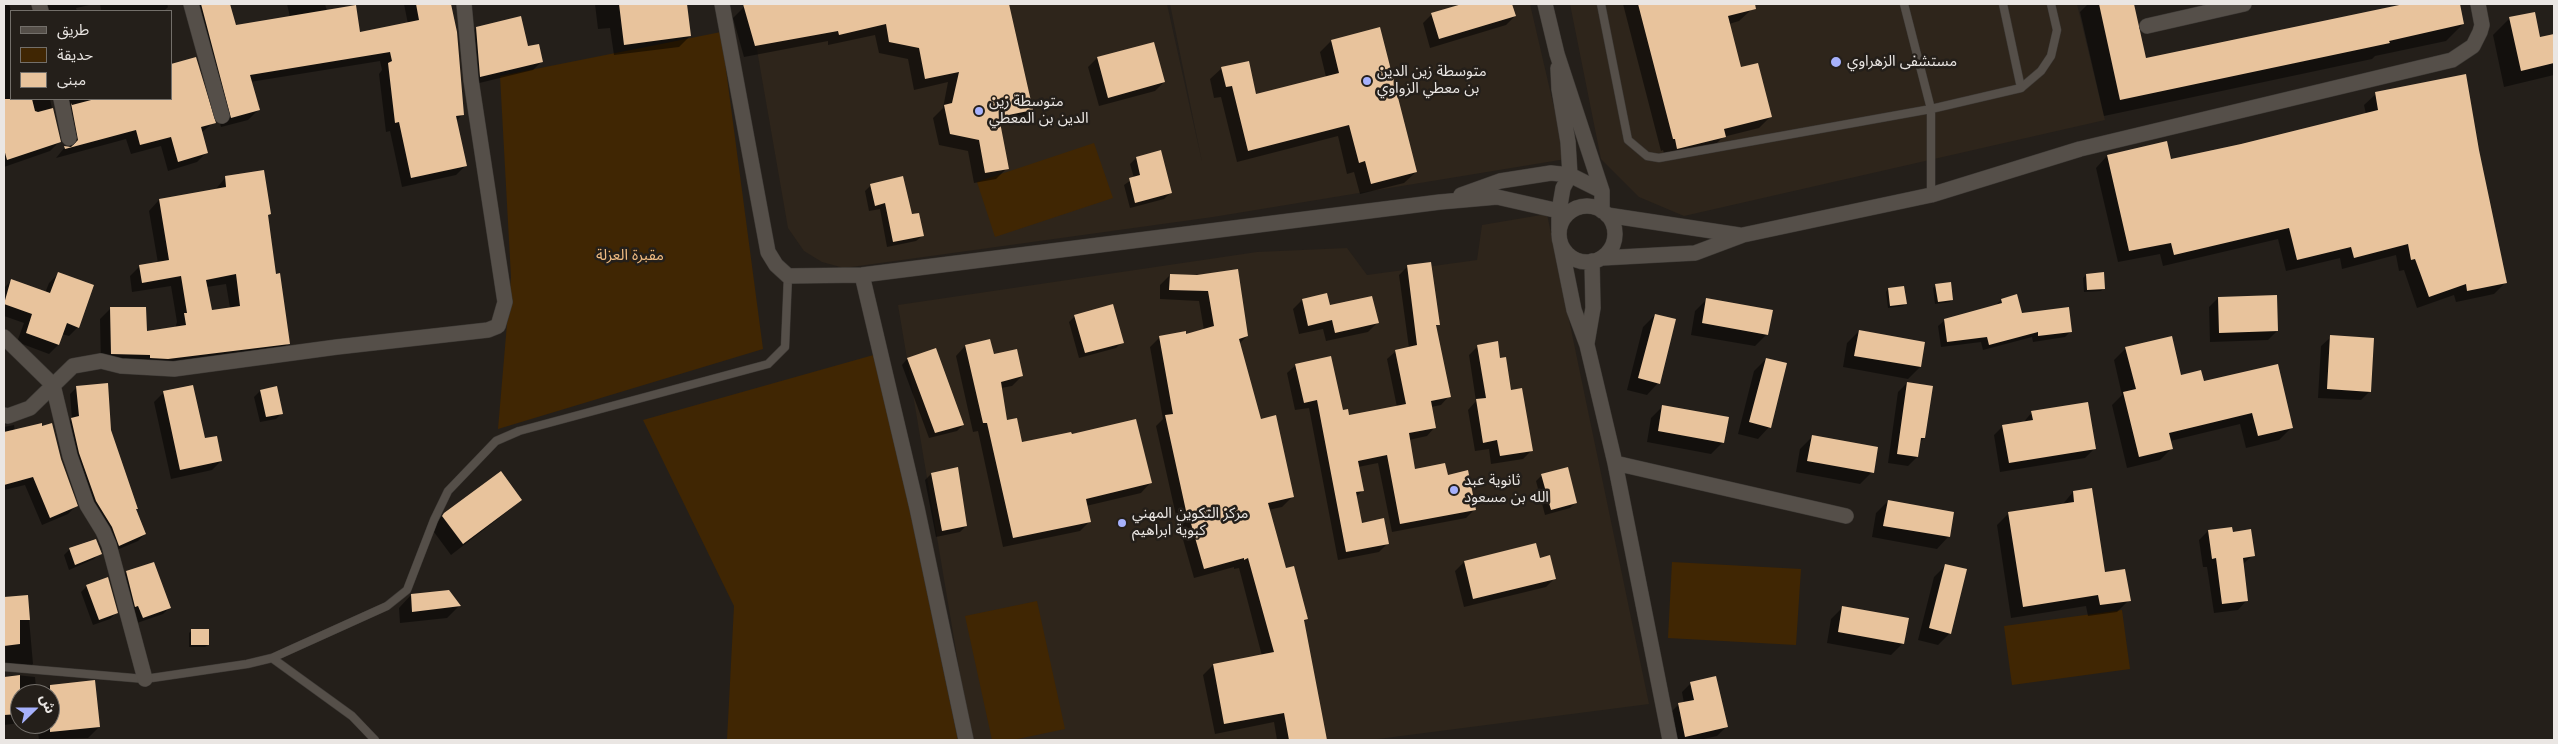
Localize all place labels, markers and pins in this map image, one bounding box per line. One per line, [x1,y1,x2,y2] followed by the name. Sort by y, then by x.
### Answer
[1847,53,1957,71] place label: مستشفى الزهراوي
[1829,55,1843,69] marker: مستشفى الزهراوي
[1377,63,1487,98] place label: متوسطة زين الدين بن معطي الزواوي
[1361,75,1373,87] marker: متوسطة زين الدين بن معطي الزواوي
[989,93,1089,128] place label: متوسطة زين الدين بن المعطي
[973,105,985,117] marker: متوسطة زين الدين بن المعطي
[1464,472,1549,507] place label: ثانوية عبد الله بن مسعود
[1448,484,1460,496] marker: ثانوية عبد الله بن مسعود
[1132,505,1248,540] place label: مركز التكوين المهني كبوية ابراهيم
[1116,517,1128,529] marker: مركز التكوين المهني كبوية ابراهيم

